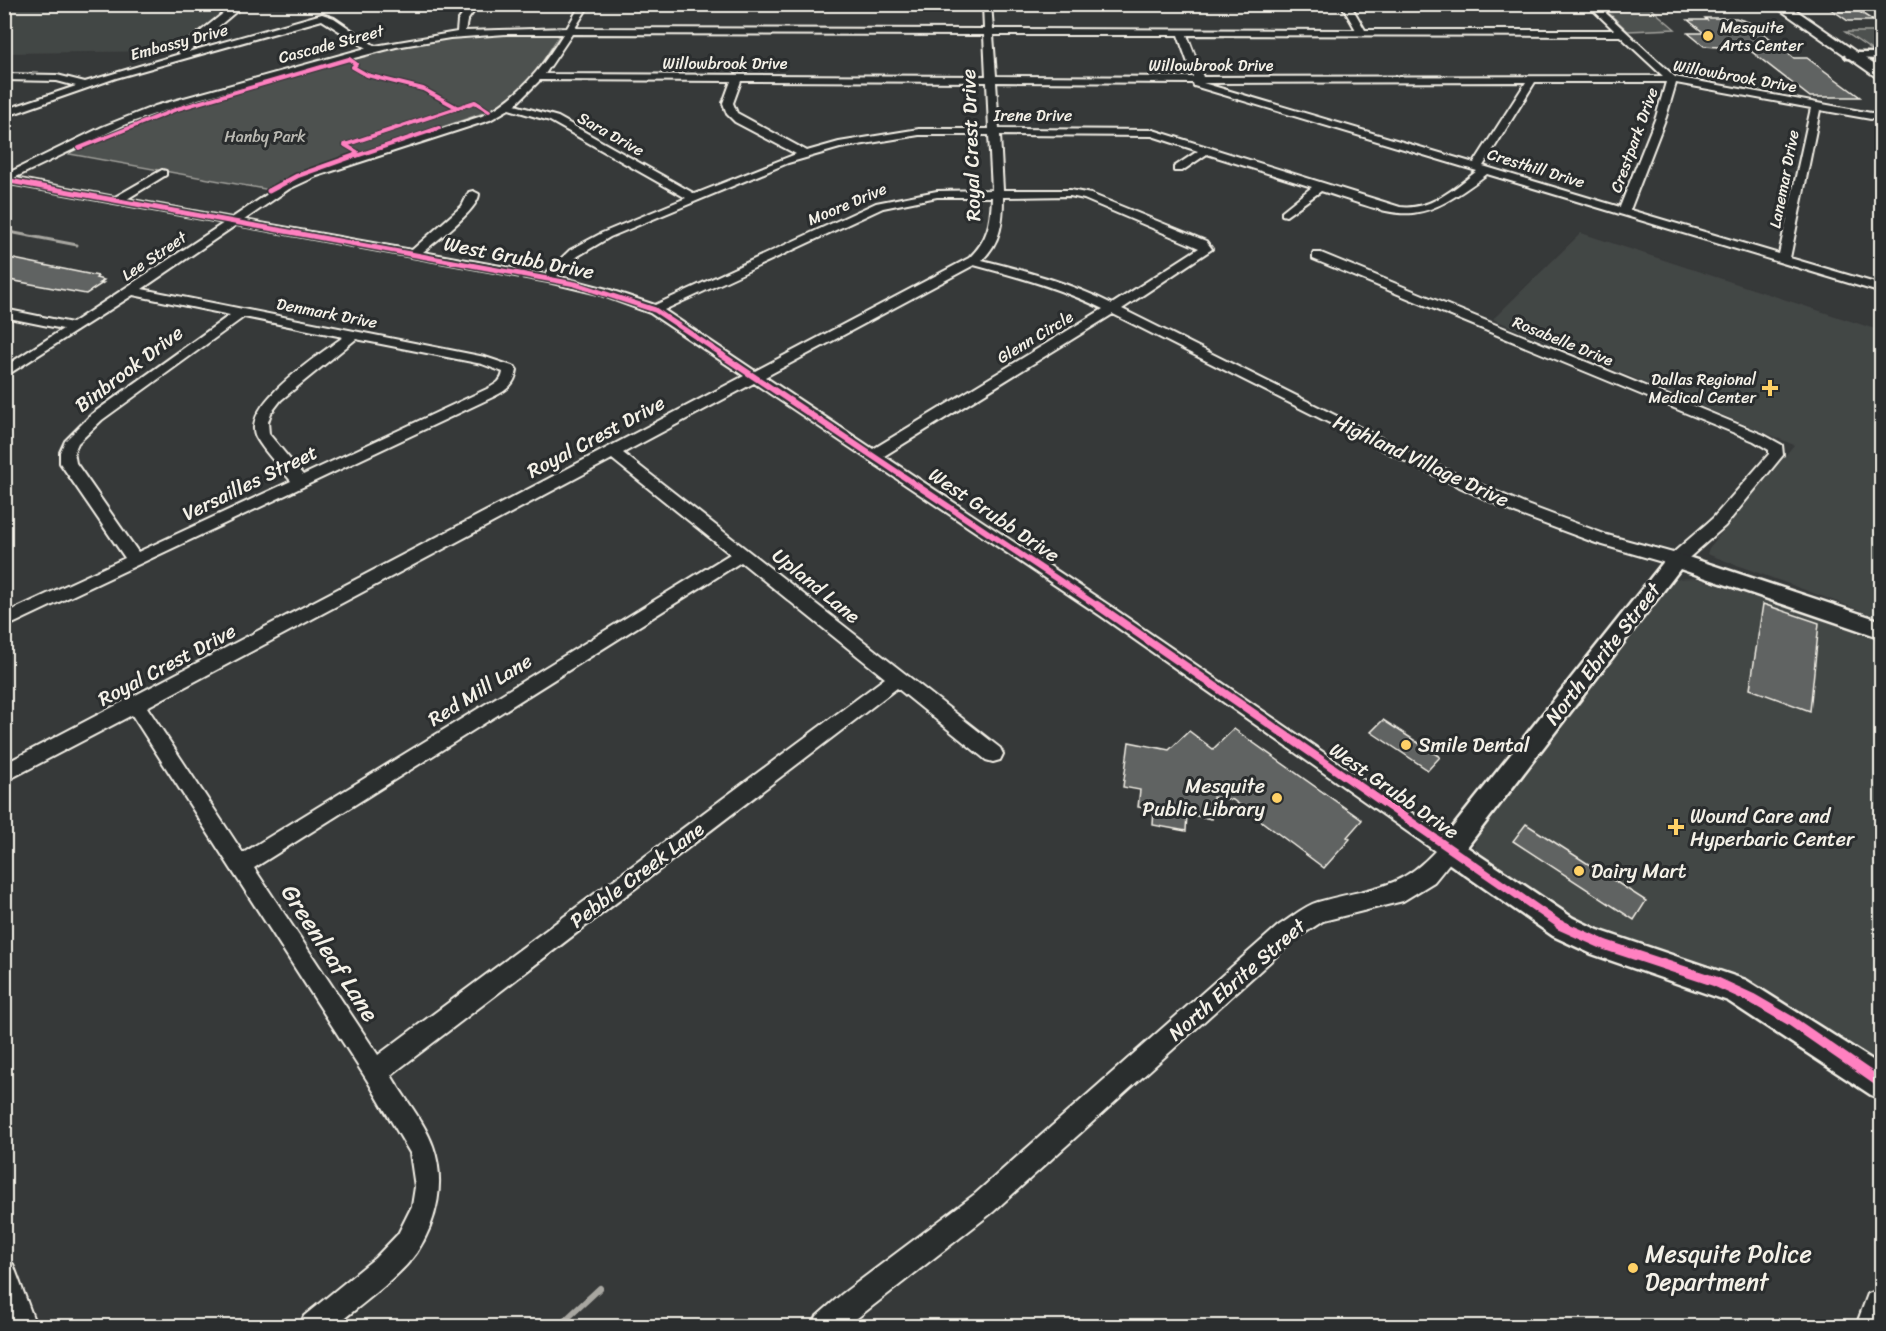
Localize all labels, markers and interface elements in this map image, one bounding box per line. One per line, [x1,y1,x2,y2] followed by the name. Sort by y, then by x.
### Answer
[1719,13,1805,60] place label: Mesquite Arts Center
[127,15,231,69] street label: Embassy Drive
[275,16,388,72] street label: Cascade Street
[1701,29,1715,43] marker: Mesquite Arts Center
[663,49,788,78] street label: Willowbrook Drive
[1149,51,1274,80] street label: Willowbrook Drive
[1671,51,1799,101] street label: Willowbrook Drive
[951,68,991,222] street label: Royal Crest Drive
[1601,83,1667,197] street label: Crestpark Drive
[993,101,1072,130] street label: Irene Drive
[572,104,650,164] street label: Sara Drive
[224,122,306,151] park label: Hanby Park
[1760,127,1808,231] street label: Lanemar Drive
[1484,139,1588,197] street label: Cresthill Drive
[803,174,891,234] street label: Moore Drive
[115,223,193,289] street label: Lee Street
[441,226,597,290] street label: West Grubb Drive
[274,289,380,337] street label: Denmark Drive
[991,302,1079,371] street label: Glenn Circle
[1508,308,1618,375] street label: Rosabelle Drive
[67,316,191,422] street label: Binbrook Drive
[1649,365,1757,412] place label: Dallas Regional Medical Center
[1761,379,1779,397] marker: Dallas Regional Medical Center
[521,386,671,488] street label: Royal Crest Drive
[1327,405,1515,517] street label: Highland Village Drive
[176,435,324,531] street label: Versailles Street
[921,458,1067,572] street label: West Grubb Drive
[764,539,868,633] street label: Upland Lane
[1536,574,1671,733] street label: North Ebrite Street
[92,614,242,716] street label: Royal Crest Drive
[421,644,539,736] street label: Red Mill Lane
[1418,728,1531,763] place label: Smile Dental
[1322,733,1466,849] street label: West Grubb Drive
[1399,738,1413,752] marker: Smile Dental
[1142,769,1266,827] place label: Mesquite Public Library
[1270,791,1284,805] marker: Mesquite Public Library
[1690,799,1855,857] place label: Wound Care and Hyperbaric Center
[562,812,712,938] street label: Pebble Creek Lane
[1667,818,1685,836] marker: Wound Care and Hyperbaric Center
[1591,854,1687,889] place label: Dairy Mart
[1572,864,1586,878] marker: Dairy Mart
[270,876,391,1031] street label: Greenleaf Lane
[1160,909,1315,1050] street label: North Ebrite Street
[1645,1233,1812,1303] place label: Mesquite Police Department
[1626,1261,1640,1275] marker: Mesquite Police Department

